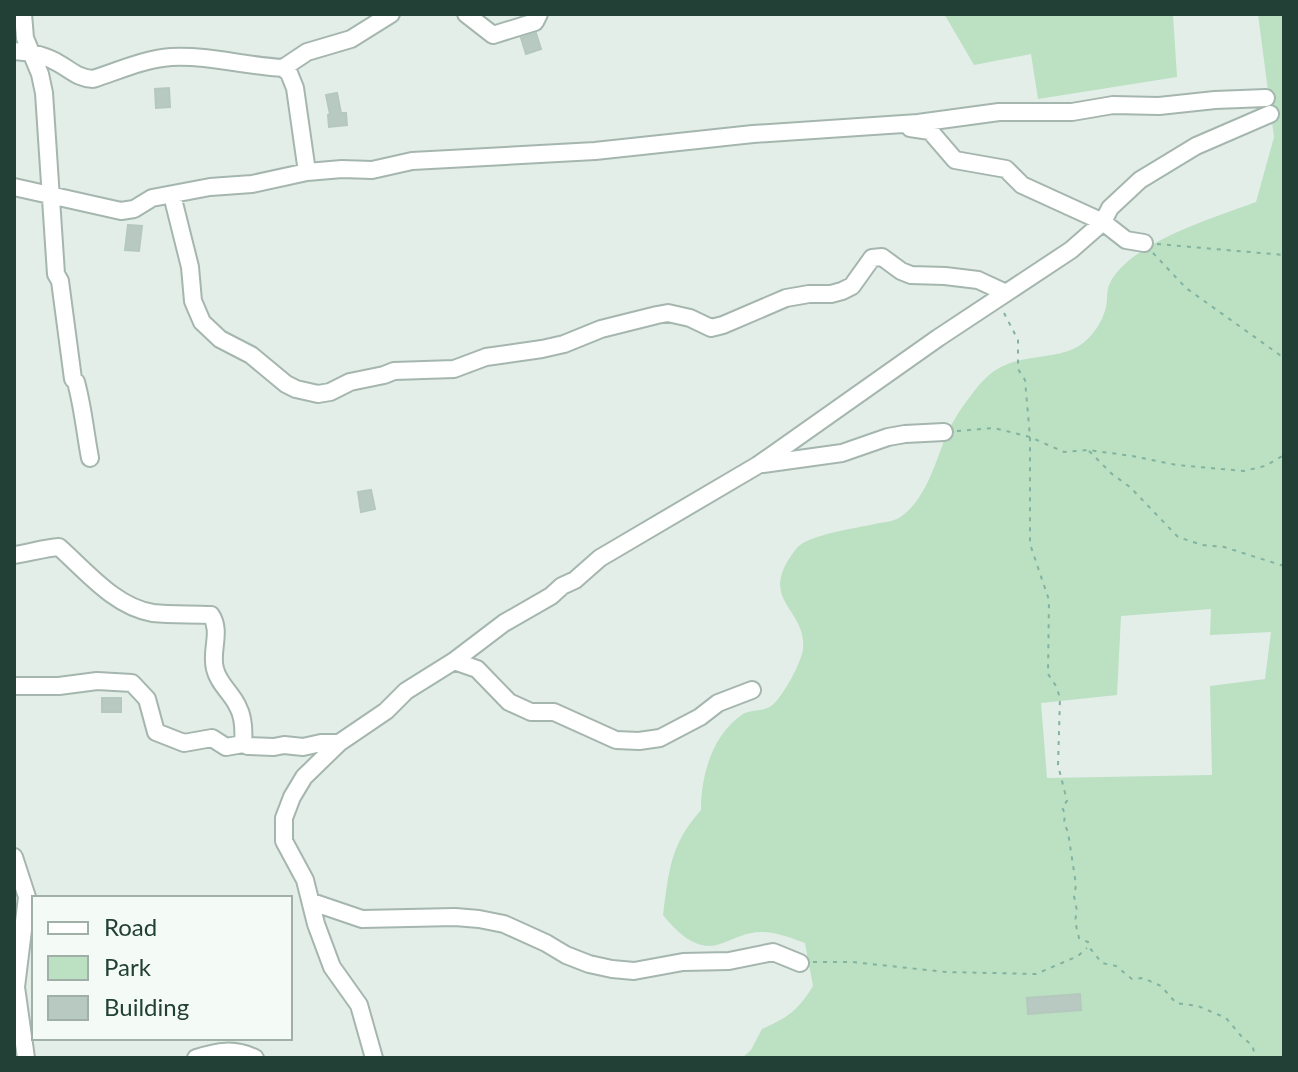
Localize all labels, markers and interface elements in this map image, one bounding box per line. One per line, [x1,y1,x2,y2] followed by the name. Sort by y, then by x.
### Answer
[32,896,292,1040] legend
[104,912,157,941] text: Road
[104,952,152,981] text: Park
[104,992,189,1021] text: Building

